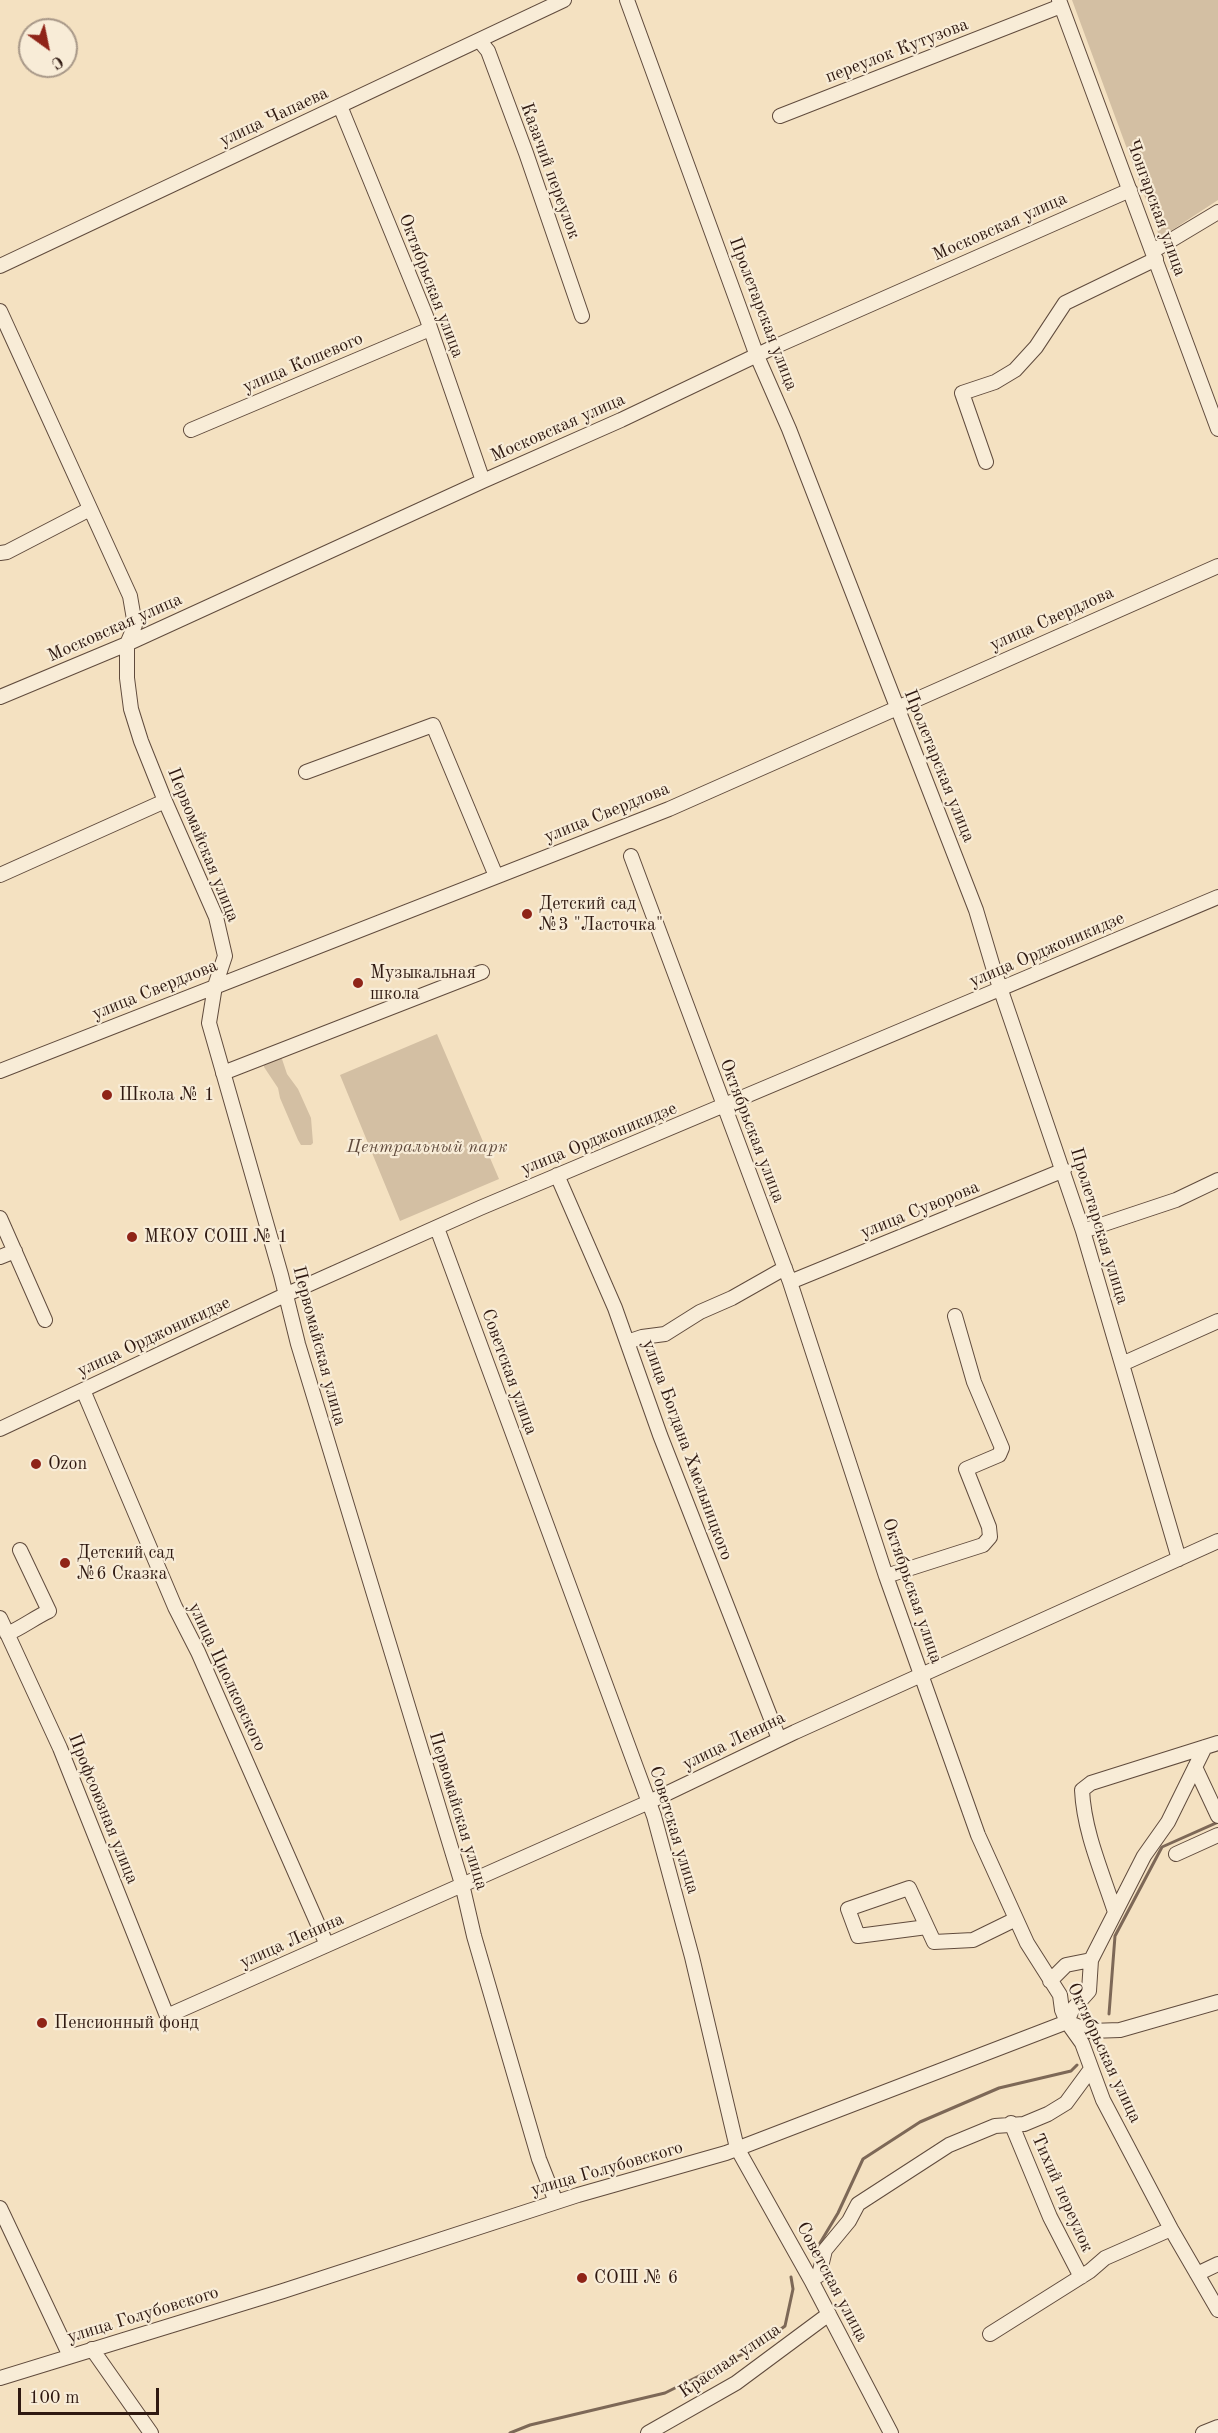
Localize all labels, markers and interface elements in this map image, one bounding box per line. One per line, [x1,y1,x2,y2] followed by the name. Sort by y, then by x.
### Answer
[823,14,971,88] street label: переулок Кутузова
[18,18,78,78] north arrow
[48,52,66,71] text: С
[216,82,332,152] street label: улица Чапаева
[515,100,585,242] street label: Казачий переулок
[1121,137,1191,279] street label: Чонгарская улица
[930,188,1070,266] street label: Московская улица
[394,211,468,361] street label: Октябрьская улица
[724,234,802,394] street label: Пролетарская улица
[240,328,366,398] street label: улица Кошевого
[488,389,628,467] street label: Московская улица
[987,582,1117,656] street label: улица Свердлова
[45,589,185,667] street label: Московская улица
[899,687,979,845] street label: Пролетарская улица
[162,765,244,925] street label: Первомайская улица
[541,778,673,848] street label: улица Свердлова
[539,893,663,936] place label: Детский сад №3 "Ласточка"
[520,907,534,921] marker: Детский сад №3 "Ласточка"
[966,908,1128,992] street label: улица Орджоникидзе
[89,955,221,1025] street label: улица Свердлова
[370,962,476,1004] place label: Музыкальная школа
[351,976,365,990] marker: Музыкальная школа
[715,1056,789,1206] street label: Октябрьская улица
[119,1084,215,1106] place label: Школа № 1
[100,1088,114,1102] marker: Школа № 1
[518,1098,680,1180] street label: улица Орджоникидзе
[347,1136,507,1158] park label: Центральный парк
[1065,1145,1133,1307] street label: Пролетарская улица
[858,1176,982,1244] street label: улица Суворова
[144,1226,288,1248] place label: МКОУ СОШ № 1
[125,1230,139,1244] marker: МКОУ СОШ № 1
[287,1264,351,1428] street label: Первомайская улица
[74,1292,234,1382] street label: улица Орджоникидзе
[476,1306,542,1438] street label: Советская улица
[637,1337,737,1563] street label: улица Богдана Хмельницкого
[48,1453,87,1475] place label: Ozon
[29,1457,43,1471] marker: Ozon
[877,1515,947,1667] street label: Октябрьская улица
[77,1542,174,1584] place label: Детский сад №6 Сказка
[58,1556,72,1570] marker: Детский сад №6 Сказка
[183,1599,271,1755] street label: улица Циолковского
[679,1707,789,1775] street label: улица Ленина
[424,1729,492,1893] street label: Первомайская улица
[63,1731,143,1887] street label: Профсоюзная улица
[644,1763,704,1897] street label: Советская улица
[237,1908,347,1974] street label: улица Ленина
[1062,1979,1146,2127] street label: Октябрьская улица
[54,2012,199,2034] place label: Пенсионный фонд
[35,2016,49,2030] marker: Пенсионный фонд
[1026,2130,1098,2256] street label: Тихий переулок
[528,2137,686,2201] street label: улица Голубовского
[791,2218,873,2346] street label: Советская улица
[594,2267,678,2289] place label: СОШ № 6
[575,2271,589,2285] marker: СОШ № 6
[65,2282,221,2348] street label: улица Голубовского
[675,2319,785,2403] street label: Красная улица
[21,2376,162,2414] scale bar
[29,2389,80,2407] text: 100 m

